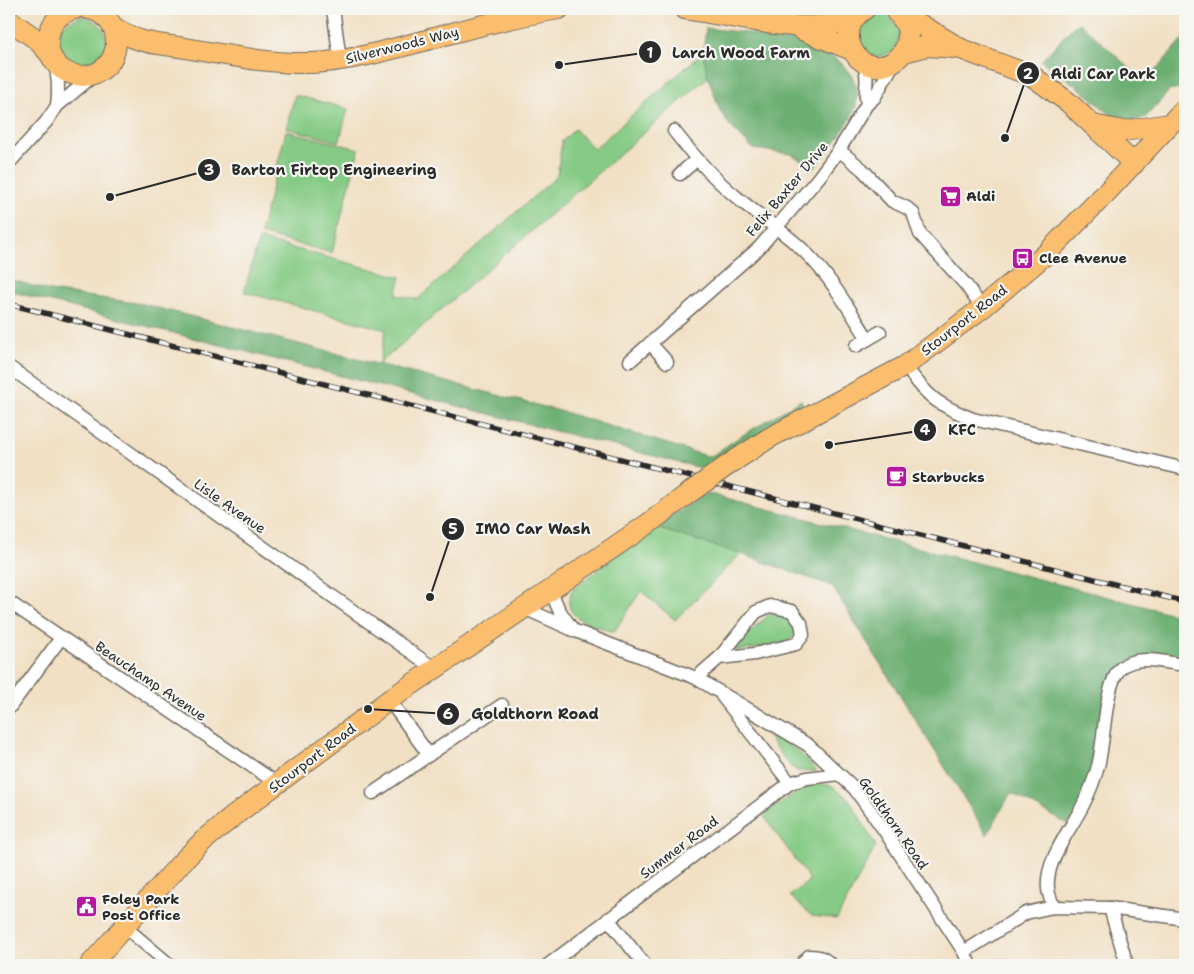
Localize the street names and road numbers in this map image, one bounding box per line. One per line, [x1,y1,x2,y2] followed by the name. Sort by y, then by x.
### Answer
[344,22,460,68] street label: Silverwoods Way
[742,138,832,240] street label: Felix Baxter Drive
[917,281,1011,359] street label: Stourport Road
[190,475,270,537] street label: Lisle Avenue
[92,637,210,725] street label: Beauchamp Avenue
[265,719,359,797] street label: Stourport Road
[855,773,933,873] street label: Goldthorn Road
[636,812,722,882] street label: Summer Road

